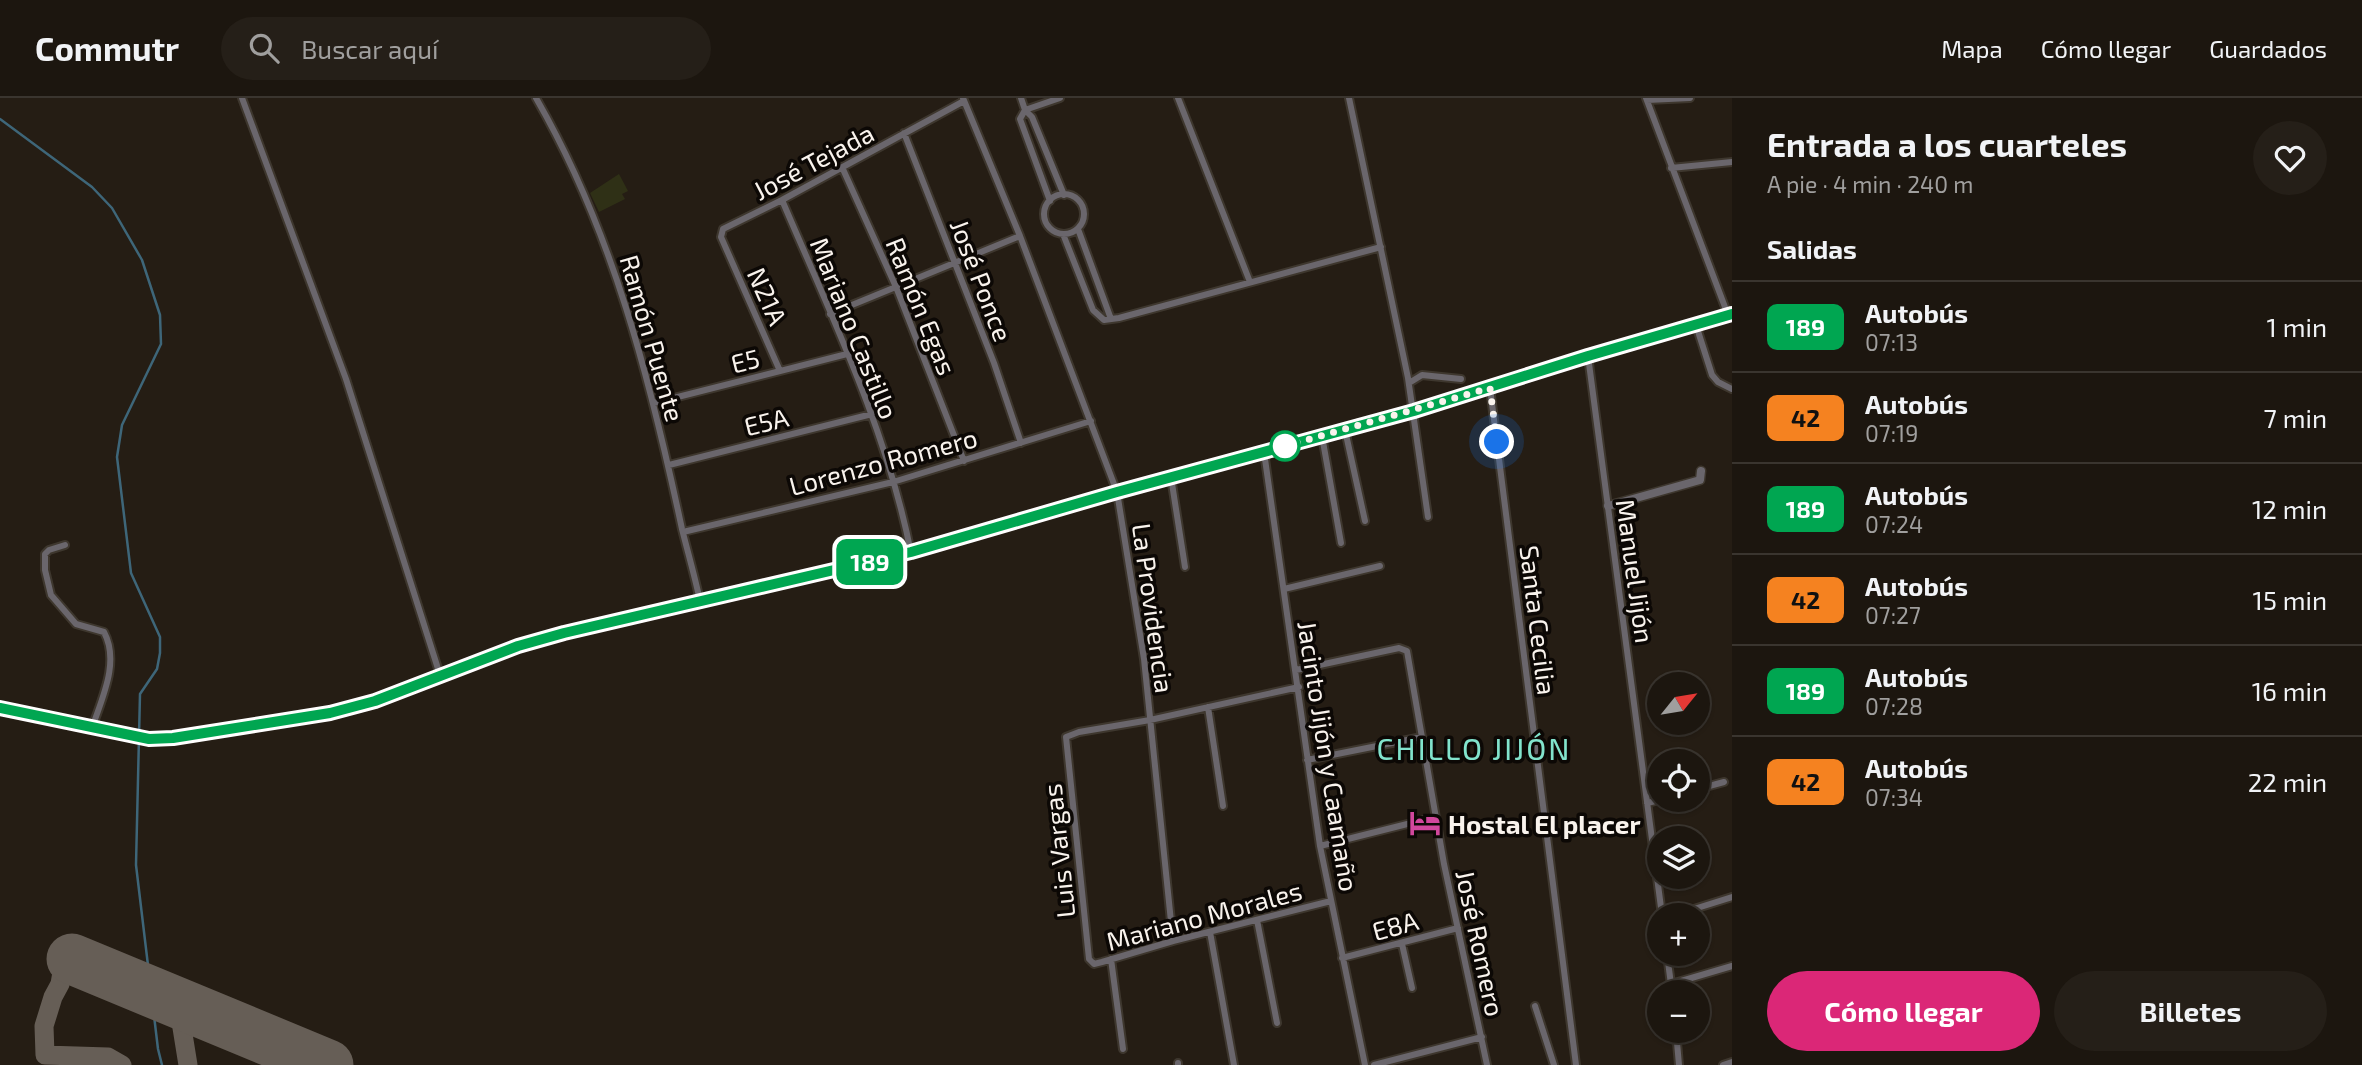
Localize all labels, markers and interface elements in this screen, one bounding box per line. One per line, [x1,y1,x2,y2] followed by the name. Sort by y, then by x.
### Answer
[221,17,711,80] search box
[35,28,179,68] text: Commutr
[245,29,283,67] icon: search
[301,33,438,64] text: Buscar aquí
[1941,34,2003,63] text: Mapa
[2041,34,2171,63] text: Cómo llegar
[2209,34,2327,63] text: Guardados
[747,116,879,206] street label: José Tejada
[2253,121,2327,195] button: heart
[1767,124,2127,164] text: Entrada a los cuarteles
[1767,170,1973,198] text: A pie · 4 min · 240 m
[945,215,1019,345] street label: José Ponce
[805,233,905,423] street label: Mariano Castillo
[880,233,964,379] street label: Ramón Egas
[1767,233,1857,264] text: Salidas
[614,251,692,425] street label: Ramón Puente
[742,263,794,329] street label: N21A
[1865,297,1968,328] text: Autobús
[2267,311,2327,342] text: 1 min
[1786,312,1825,341] text: 189
[1865,328,1918,356] text: 07:13
[727,342,763,378] street label: E5
[1865,388,1968,419] text: Autobús
[741,401,791,441] street label: E5A
[2264,402,2327,433] text: 7 min
[1791,403,1820,432] text: 42
[1865,419,1918,447] text: 07:19
[786,421,980,501] street label: Lorenzo Romero
[1479,424,1514,459] your location
[1270,431,1300,461] unlabelled marker
[1865,479,1968,510] text: Autobús
[2252,493,2327,524] text: 12 min
[1786,494,1825,523] text: 189
[1611,497,1661,645] street label: Manuel Jijón
[1865,510,1923,538] text: 07:24
[1127,521,1181,695] street label: La Providencia
[830,539,910,585] line badge: 189
[1514,543,1564,697] street label: Santa Cecilia
[850,547,890,576] text: 189
[1865,570,1968,601] text: Autobús
[2253,584,2327,615] text: 15 min
[1791,585,1820,614] text: 42
[1865,601,1921,629] text: 07:27
[1292,619,1366,893] street label: Jacinto Jijón y Caamaño
[1865,661,1968,692] text: Autobús
[1647,672,1710,735] north arrow
[1647,672,1710,1043] map controls
[2252,675,2327,706] text: 16 min
[1786,676,1825,705] text: 189
[1865,692,1923,720] text: 07:28
[1377,730,1571,766] district label: CHILLO JIJÓN
[1647,749,1710,812] button: locate
[1865,752,1968,783] text: Autobús
[2248,766,2327,797] text: 22 min
[1791,767,1820,796] text: 42
[1036,782,1080,920] street label: Luis Vargas
[1865,783,1923,811] text: 07:34
[1408,806,1442,840] hotel icon: Hostal El placer
[1448,808,1641,839] place label: Hostal El placer
[1647,826,1710,889] button: layers
[1450,867,1512,1019] street label: José Romero
[1103,874,1305,956] street label: Mariano Morales
[1647,903,1710,966] button: +
[1369,904,1421,946] street label: E8A
[1767,971,2040,1051] button: Cómo llegar
[2054,971,2327,1051] button: Billetes
[1647,980,1710,1043] button: −

